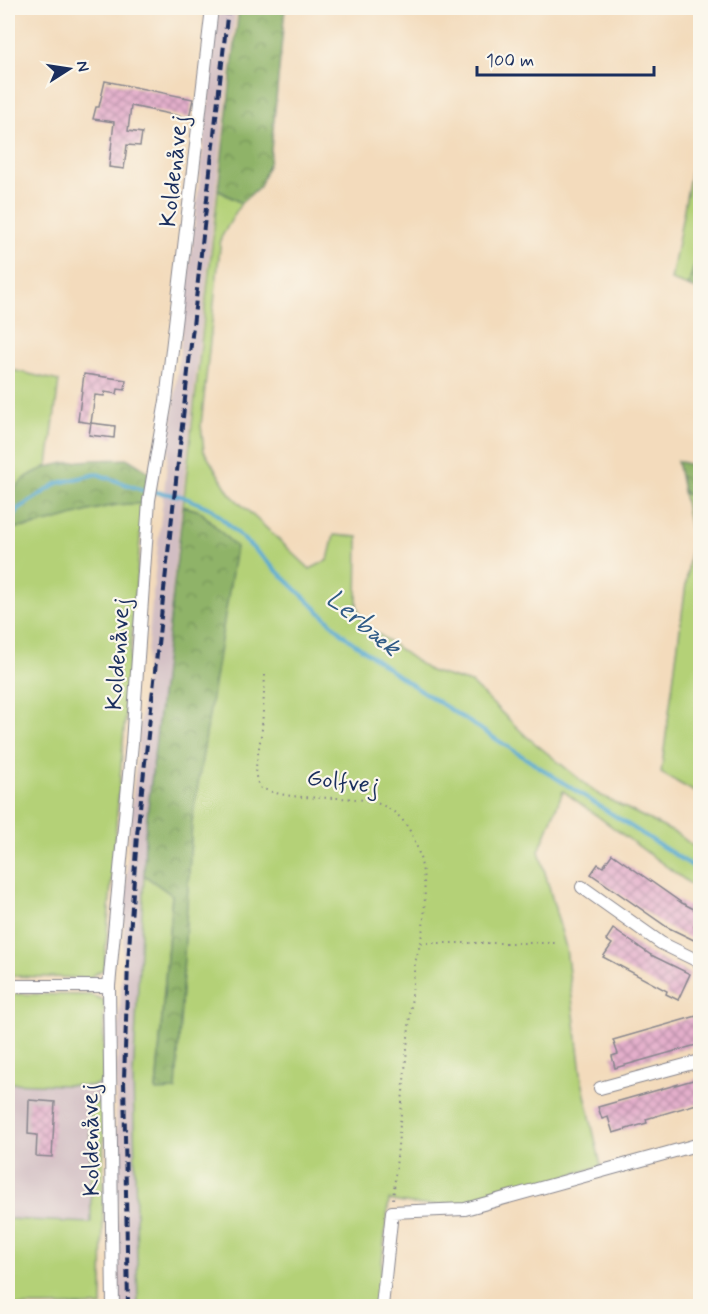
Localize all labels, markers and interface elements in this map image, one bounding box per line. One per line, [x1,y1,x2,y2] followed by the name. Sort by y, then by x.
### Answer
[39,39,99,99] north arrow
[477,39,654,77] scale bar
[486,49,534,73] text: 100 m
[71,59,94,74] text: N
[153,114,196,229] street label: Koldenåvej
[318,582,409,666] water label: Lerbæk
[99,597,138,711] street label: Koldenåvej
[305,763,381,802] street label: Golfvej
[75,1083,108,1197] street label: Koldenåvej

